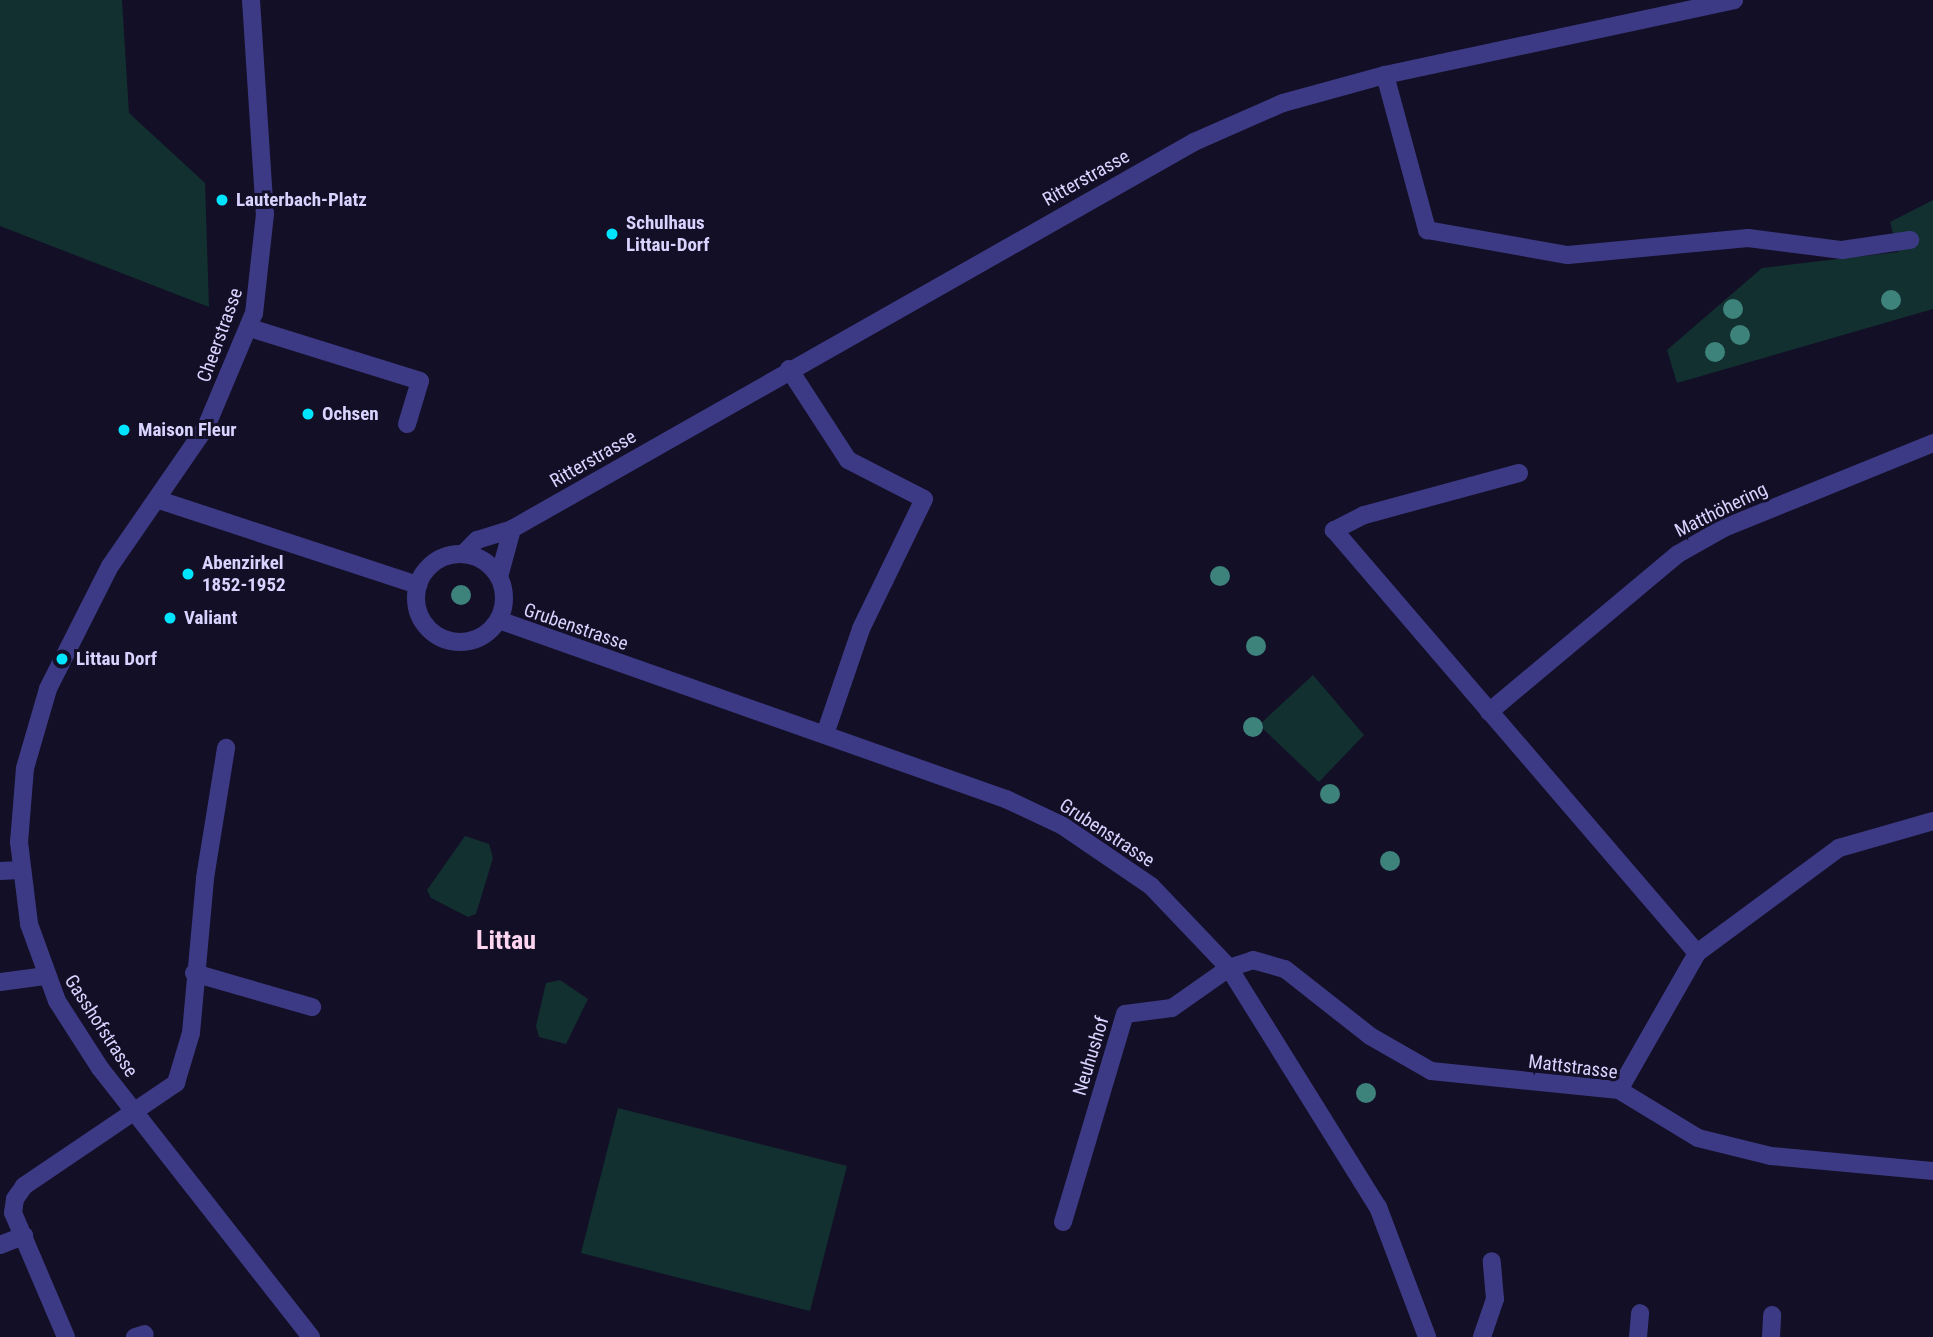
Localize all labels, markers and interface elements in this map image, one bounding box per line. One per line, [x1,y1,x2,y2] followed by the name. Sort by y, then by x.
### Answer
[1039,145,1133,211] street label: Ritterstrasse
[236,189,367,211] place label: Lauterbach-Platz
[214,192,230,208] marker: Lauterbach-Platz
[626,212,710,256] place label: Schulhaus Littau-Dorf
[604,226,620,242] marker: Schulhaus Littau-Dorf
[192,285,248,385] street label: Cheerstrasse
[322,403,379,425] place label: Ochsen
[300,406,316,422] marker: Ochsen
[138,419,237,441] place label: Maison Fleur
[116,422,132,438] marker: Maison Fleur
[546,425,640,493] street label: Ritterstrasse
[1671,478,1771,542] street label: Matthöhering
[202,552,286,596] place label: Abenzirkel 1852-1952
[180,566,196,582] marker: Abenzirkel 1852-1952
[521,599,631,655] street label: Grubenstrasse
[184,607,237,629] place label: Valiant
[162,610,178,626] marker: Valiant
[76,648,157,670] place label: Littau Dorf
[54,651,70,667] marker: Littau Dorf
[1055,794,1159,872] street label: Grubenstrasse
[476,925,536,957] district label: Littau
[59,971,143,1081] street label: Gasshofstrasse
[1068,1014,1114,1098] street label: Neuhushof
[1527,1050,1619,1084] street label: Mattstrasse

